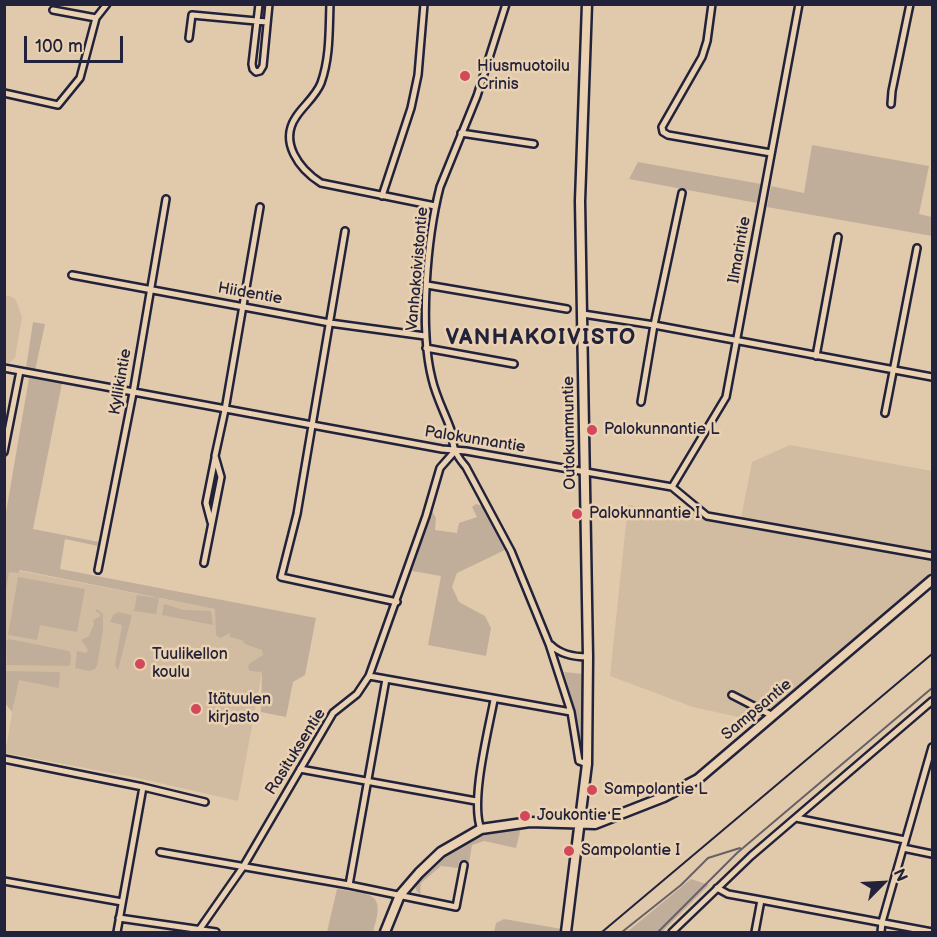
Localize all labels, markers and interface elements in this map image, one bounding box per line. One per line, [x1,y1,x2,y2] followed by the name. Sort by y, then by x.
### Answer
[27,24,126,62] scale bar
[35,36,83,57] text: 100 m
[477,57,570,95] place label: Hiusmuotoilu Crinis
[458,69,472,83] marker: Hiusmuotoilu Crinis
[403,206,433,332] street label: Vanhakoivistontie
[725,215,755,285] street label: Ilmarintie
[216,279,284,309] street label: Hiidentie
[445,325,637,351] district label: VANHAKOIVISTO
[106,347,136,417] street label: Kyllikintie
[559,376,581,490] street label: Outokummuntie
[604,420,719,440] place label: Palokunnantie L
[423,423,527,457] street label: Palokunnantie
[585,423,599,437] marker: Palokunnantie L
[589,504,700,524] place label: Palokunnantie I
[570,507,584,521] marker: Palokunnantie I
[152,645,228,683] place label: Tuulikellon koulu
[133,657,147,671] marker: Tuulikellon koulu
[718,675,796,745] street label: Sampsantie
[208,690,271,728] place label: Itätuulen kirjasto
[189,702,203,716] marker: Itätuulen kirjasto
[262,705,330,799] street label: Rasituksentie
[604,780,708,800] place label: Sampolantie L
[585,783,599,797] marker: Sampolantie L
[537,806,622,826] place label: Joukontie E
[518,809,532,823] marker: Joukontie E
[581,841,680,861] place label: Sampolantie I
[562,844,576,858] marker: Sampolantie I
[853,853,913,913] north arrow
[889,866,911,885] text: N

